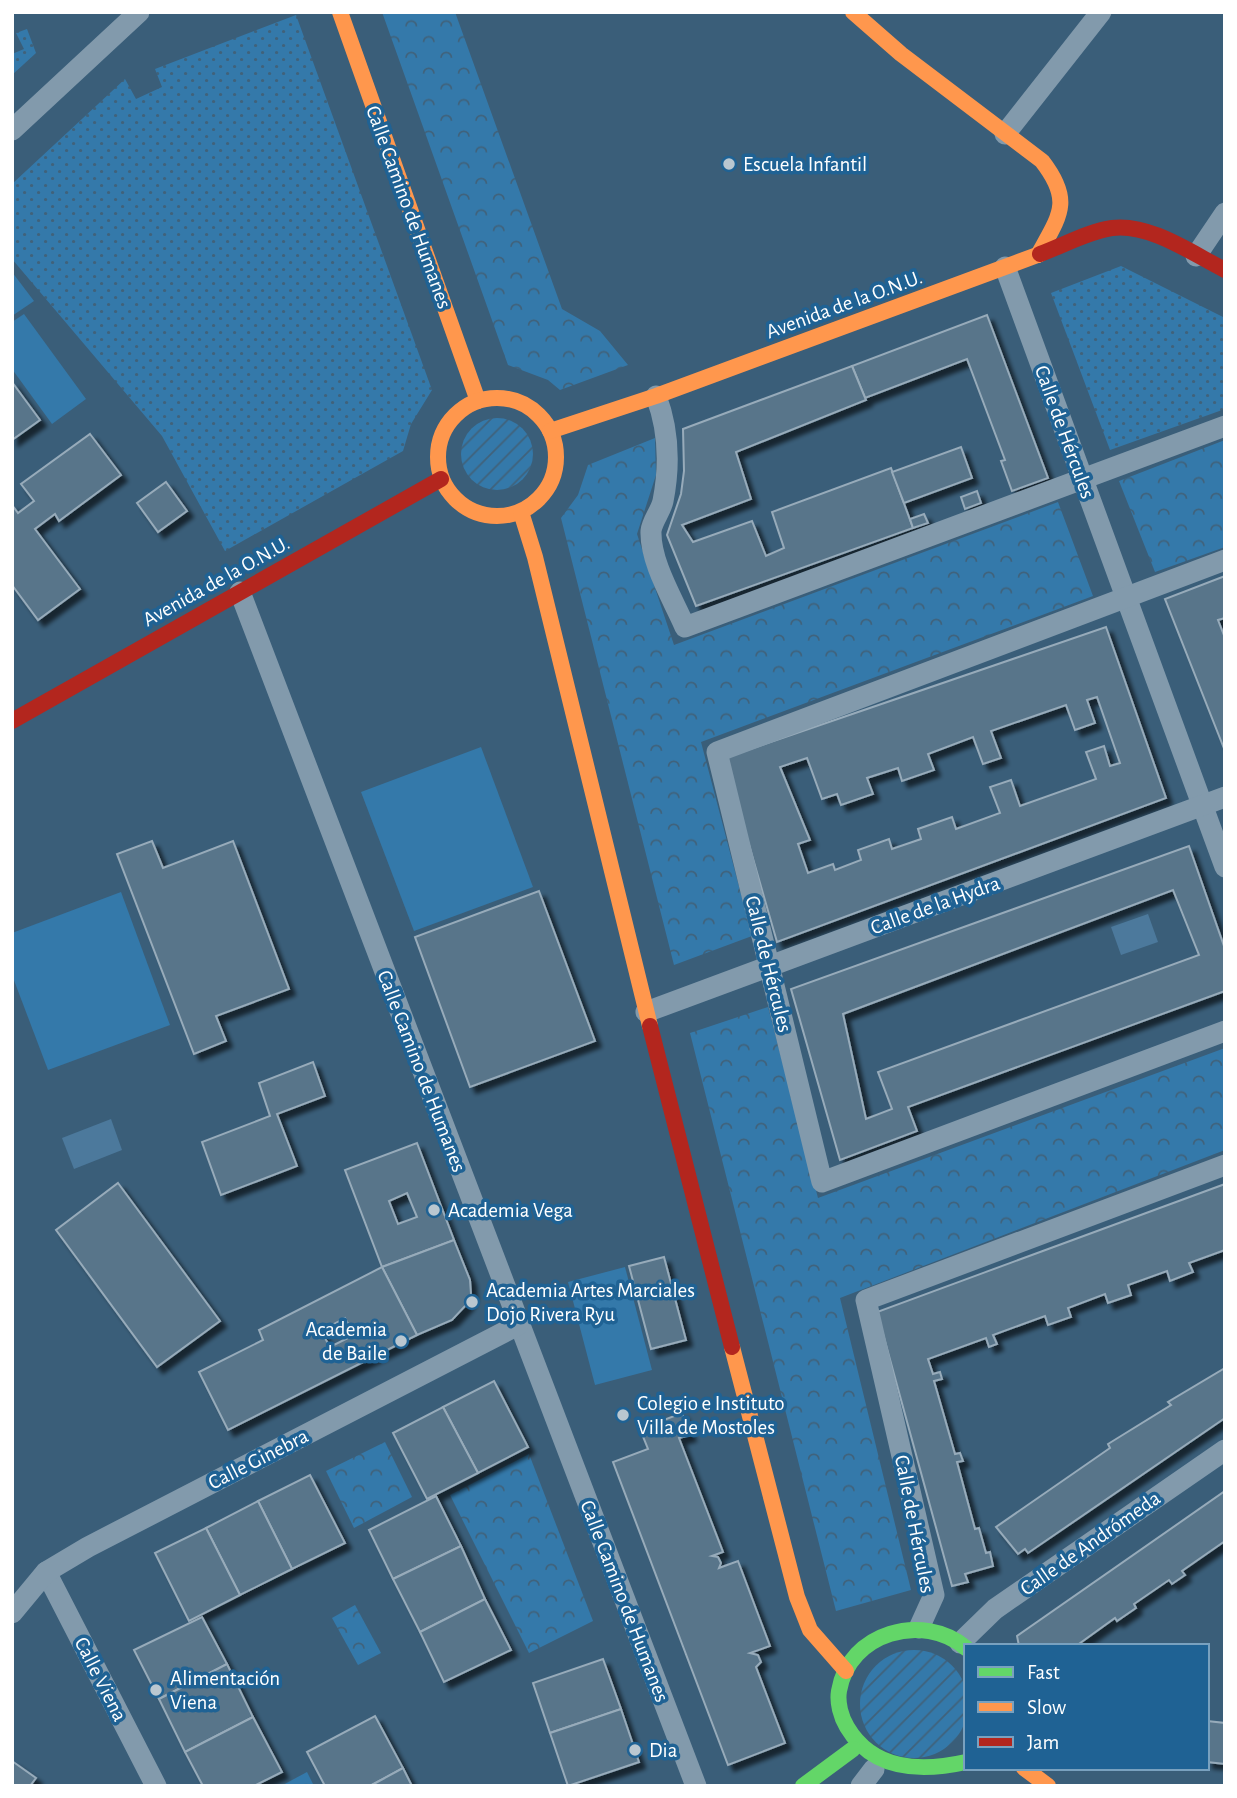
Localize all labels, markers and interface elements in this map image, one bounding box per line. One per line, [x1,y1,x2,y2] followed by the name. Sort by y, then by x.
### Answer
[362,103,455,311] street label: Calle Camino de Humanes
[743,154,867,175] place label: Escuela Infantil
[721,156,737,172] marker: Escuela Infantil
[763,266,925,342] street label: Avenida de la O.N.U.
[1031,363,1098,502] street label: Calle de Hércules
[139,532,293,630] street label: Avenida de la O.N.U.
[868,872,1003,939] street label: Calle de la Hydra
[741,894,796,1035] street label: Calle de Hércules
[373,967,470,1175] street label: Calle Camino de Humanes
[448,1200,573,1221] place label: Academia Vega
[426,1202,442,1218] marker: Academia Vega
[486,1280,695,1325] place label: Academia Artes Marciales Dojo Rivera Ryu
[464,1294,480,1310] marker: Academia Artes Marciales Dojo Rivera Ryu
[306,1319,387,1364] place label: Academia de Baile
[393,1333,409,1349] marker: Academia de Baile
[637,1393,785,1438] place label: Colegio e Instituto Villa de Mostoles
[615,1407,631,1423] marker: Colegio e Instituto Villa de Mostoles
[205,1425,312,1494] street label: Calle Ginebra
[891,1453,938,1595] street label: Calle de Hércules
[1016,1487,1164,1600] street label: Calle de Andrómeda
[576,1497,673,1705] street label: Calle Camino de Humanes
[70,1634,131,1725] street label: Calle Viena
[964,1644,1209,1770] legend
[1027,1662,1060,1683] text: Fast
[170,1668,280,1713] place label: Alimentación Viena
[148,1682,164,1698] marker: Alimentación Viena
[1027,1697,1066,1718] text: Slow
[1027,1732,1059,1753] text: Jam
[649,1740,678,1761] place label: Dia
[627,1742,643,1758] marker: Dia

